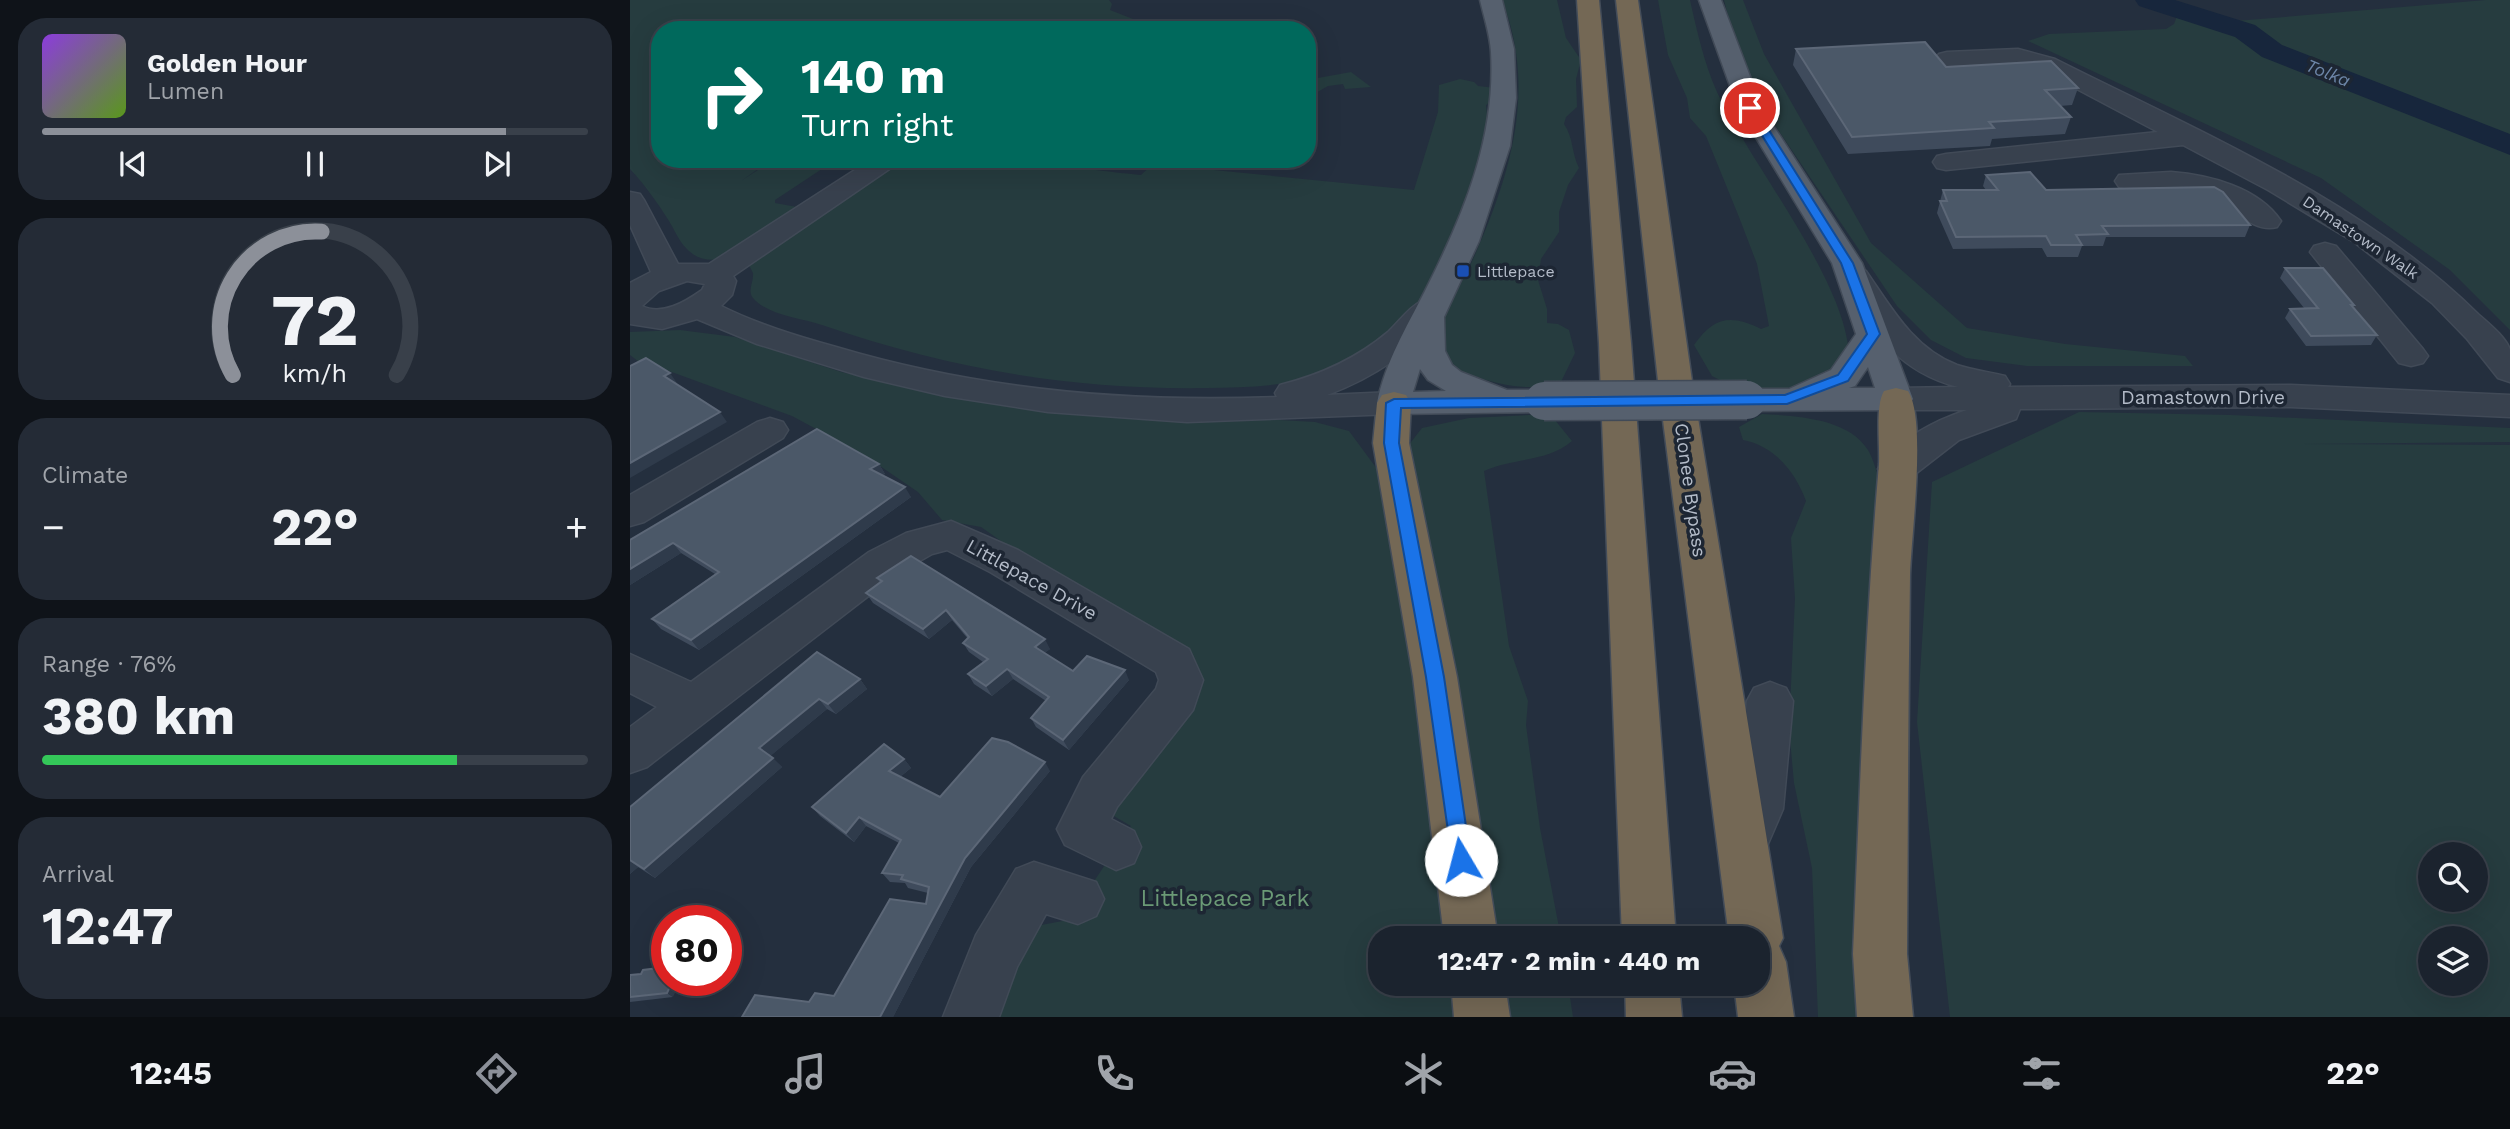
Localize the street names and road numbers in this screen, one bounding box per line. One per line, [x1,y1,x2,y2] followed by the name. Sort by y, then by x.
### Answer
[2299,192,2422,283] street label: Damastown Walk
[2121,386,2285,409] street label: Damastown Drive
[1670,421,1711,559] street label: Clonee Bypass
[962,534,1101,625] street label: Littlepace Drive

